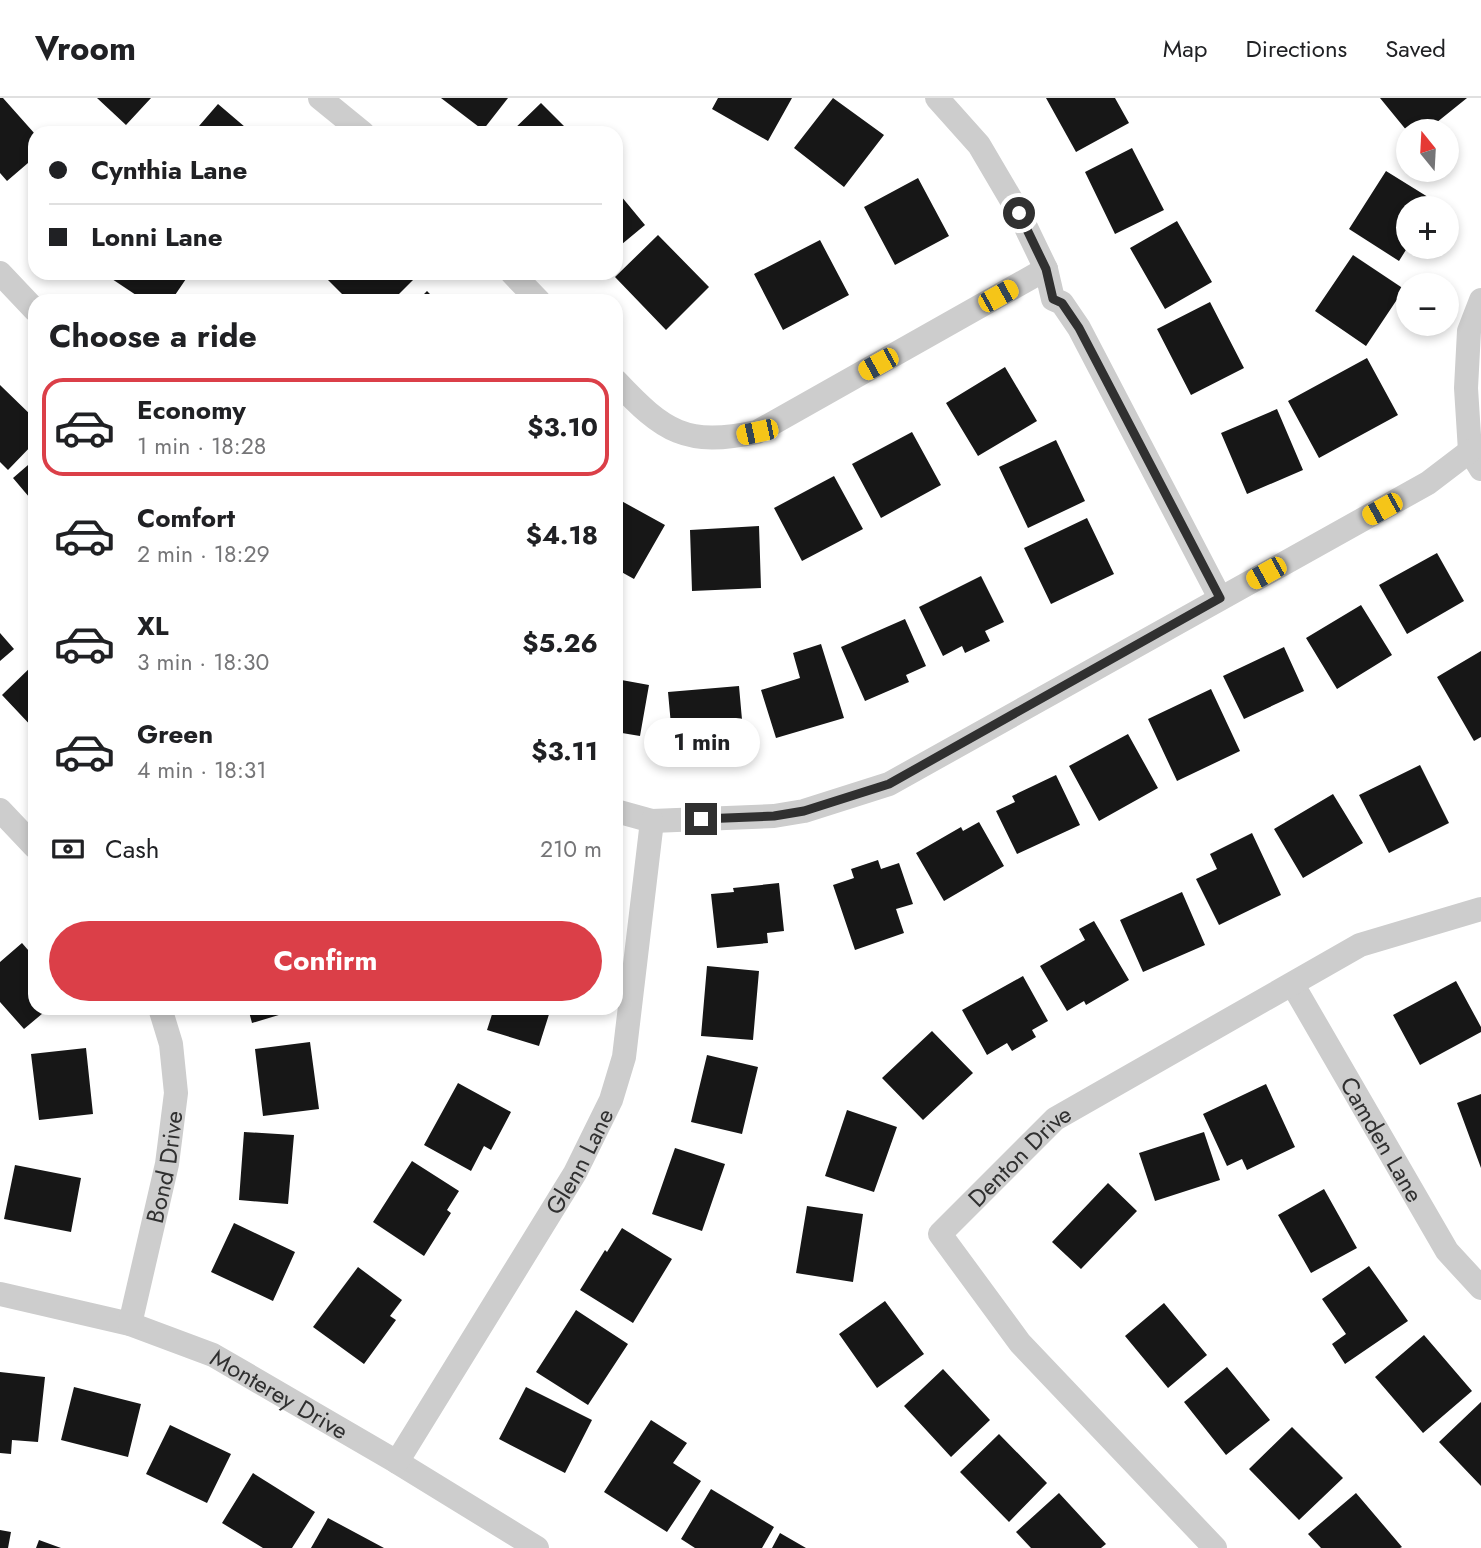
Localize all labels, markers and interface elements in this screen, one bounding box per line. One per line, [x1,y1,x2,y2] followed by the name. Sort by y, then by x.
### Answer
[35,25,136,72] text: Vroom
[1163,31,1208,66] text: Map
[1246,31,1347,66] text: Directions
[1385,31,1446,66] text: Saved
[1396,119,1460,182] north arrow
[1396,119,1459,336] map controls
[91,151,247,189] text: Cynthia Lane
[1396,196,1459,259] button: +
[1003,197,1035,229] route start
[91,218,223,256] text: Lonni Lane
[1396,273,1459,336] button: −
[975,277,1022,315] car
[49,313,257,359] text: Choose a ride
[855,345,902,383] car
[137,391,246,429] text: Economy
[53,396,116,459] icon: car
[527,408,598,446] text: $3.10
[735,417,780,447] car
[137,429,266,463] text: 1 min · 18:28
[1359,490,1406,528] car
[137,499,235,537] text: Comfort
[53,504,116,567] icon: car
[526,516,598,554] text: $4.18
[137,537,270,571] text: 2 min · 18:29
[1243,554,1290,592] car
[137,607,169,645] text: XL
[53,612,116,675] icon: car
[522,624,598,662] text: $5.26
[137,645,269,679] text: 3 min · 18:30
[137,715,213,753] text: Green
[643,718,759,766] callout: 1 min
[53,720,116,783] icon: car
[673,725,731,759] text: 1 min
[531,732,598,770] text: $3.11
[137,753,267,787] text: 4 min · 18:31
[685,803,717,835] route end
[49,830,87,868] icon: cash
[105,830,159,868] text: Cash
[540,832,602,866] text: 210 m
[49,921,602,1001] button: Confirm
[1332,1070,1432,1208] street label: Camden Lane
[960,1096,1078,1214] street label: Denton Drive
[536,1102,622,1221] street label: Glenn Lane
[136,1109,191,1226] street label: Bond Drive
[204,1340,355,1448] street label: Monterey Drive

